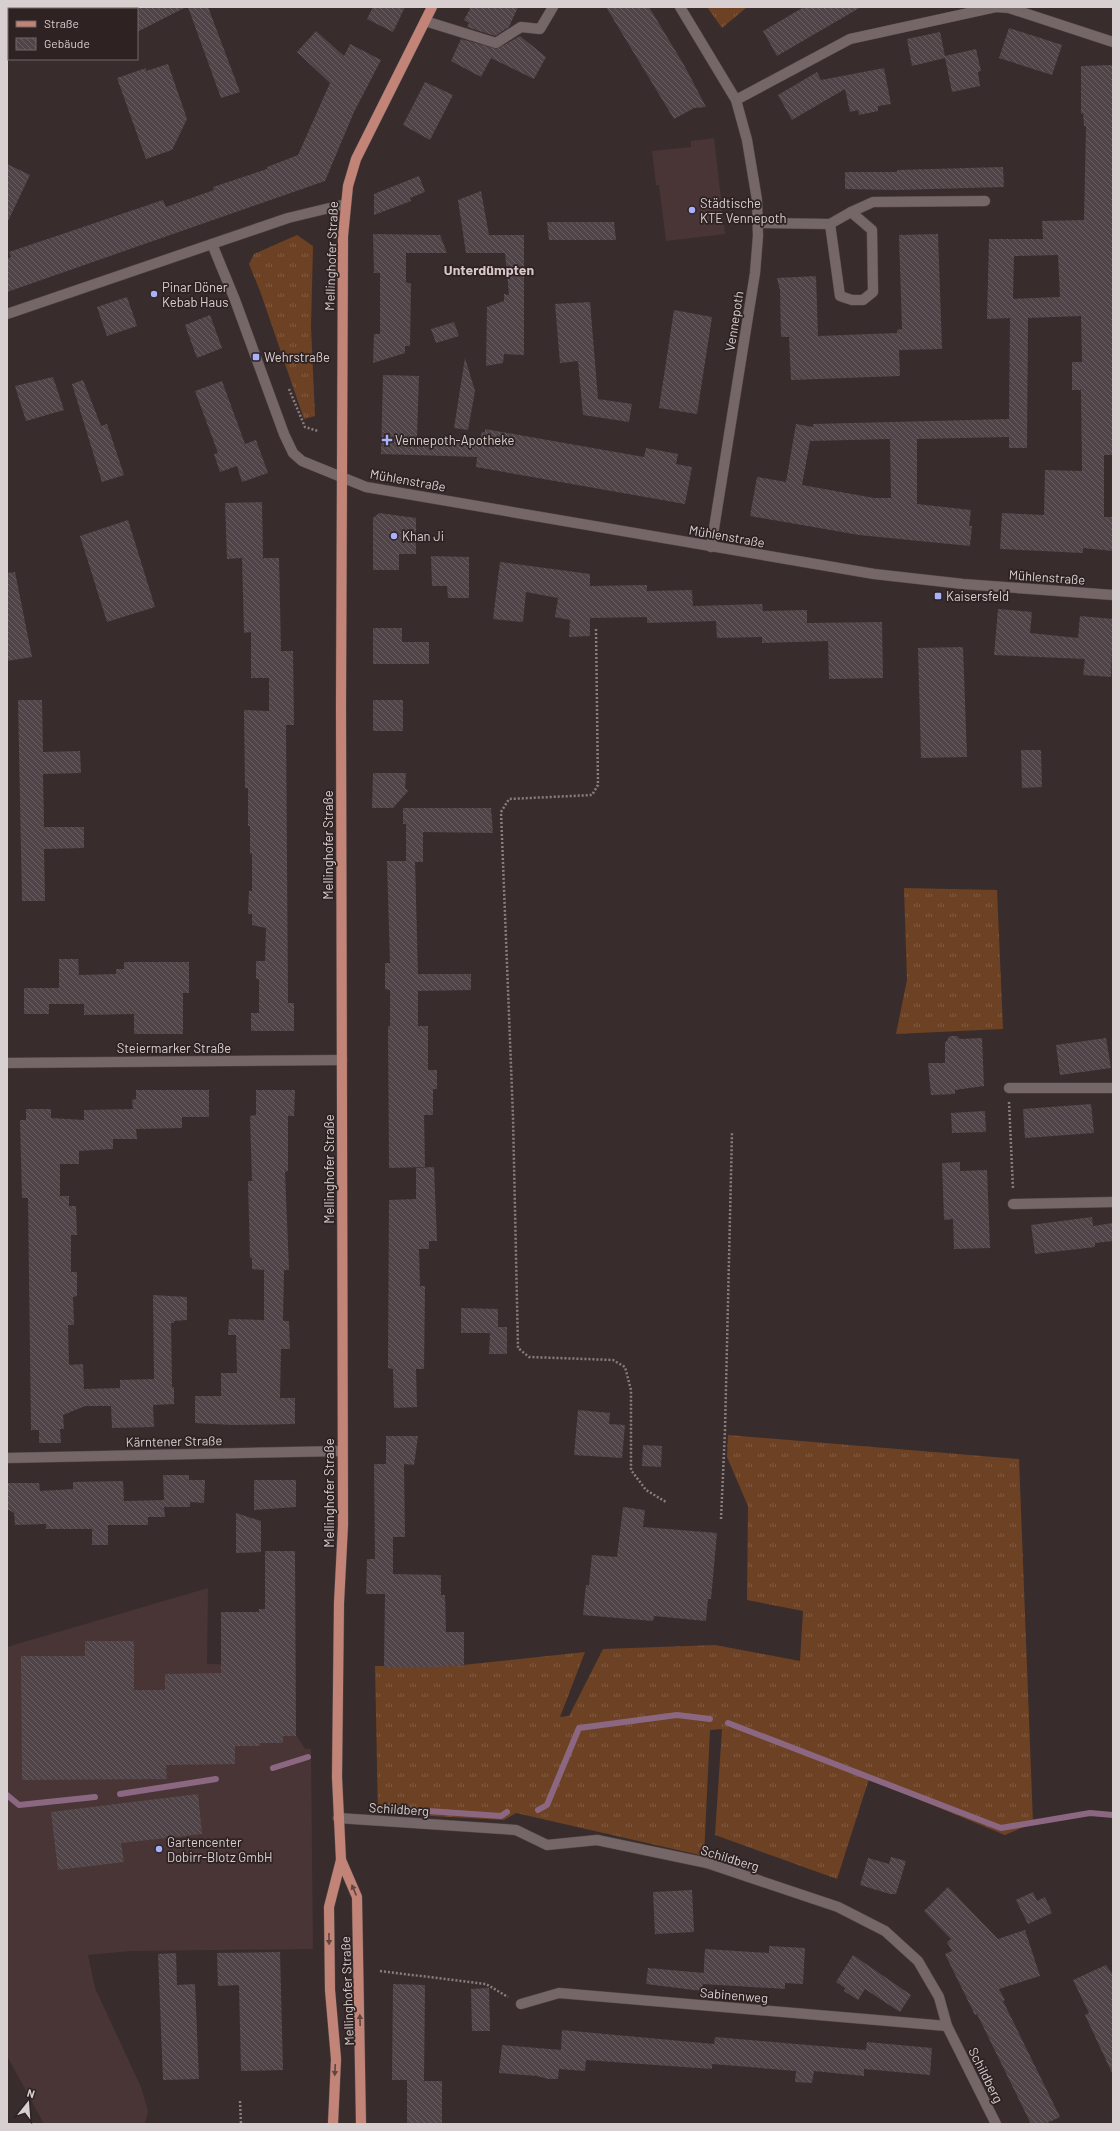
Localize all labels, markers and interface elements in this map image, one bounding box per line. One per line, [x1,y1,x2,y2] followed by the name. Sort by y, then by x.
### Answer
[8,8,138,60] legend
[44,16,79,30] text: Straße
[44,36,90,50] text: Gebäude
[700,195,786,226] place label: Städtische KTE Vennepoth
[321,201,341,311] street label: Mellinghofer Straße
[687,205,697,215] marker: Städtische KTE Vennepoth
[444,261,534,278] district label: Unterdümpten
[162,279,228,310] place label: Pinar Döner Kebab Haus
[149,289,159,299] marker: Pinar Döner Kebab Haus
[721,290,747,352] street label: Vennepoth
[264,349,330,365] place label: Wehrstraße
[251,352,261,362] marker: Wehrstraße
[395,432,514,448] place label: Vennepoth-Apotheke
[382,435,392,445] marker: Vennepoth-Apotheke
[369,465,447,495] street label: Mühlenstraße
[688,521,766,551] street label: Mühlenstraße
[402,528,444,544] place label: Khan Ji
[389,531,399,541] marker: Khan Ji
[1008,566,1086,588] street label: Mühlenstraße
[946,588,1009,604] place label: Kaisersfeld
[933,591,943,601] marker: Kaisersfeld
[320,790,336,900] street label: Mellinghofer Straße
[117,1040,231,1056] street label: Steiermarker Straße
[321,1114,337,1224] street label: Mellinghofer Straße
[125,1432,223,1450] street label: Kärntener Straße
[321,1438,337,1548] street label: Mellinghofer Straße
[368,1799,430,1819] street label: Schildberg
[167,1834,273,1865] place label: Gartencenter Dobirr-Blotz GmbH
[699,1842,761,1874] street label: Schildberg
[154,1844,164,1854] marker: Gartencenter Dobirr-Blotz GmbH
[351,1885,357,1896] one-way arrow
[326,1933,332,1946] one-way arrow
[337,1936,357,2046] street label: Mellinghofer Straße
[699,1984,769,2006] street label: Sabinenweg
[357,2013,363,2026] one-way arrow
[965,2045,1007,2106] street label: Schildberg
[332,2064,338,2077] one-way arrow
[8,2083,48,2123] north arrow
[26,2086,36,2100] text: N

